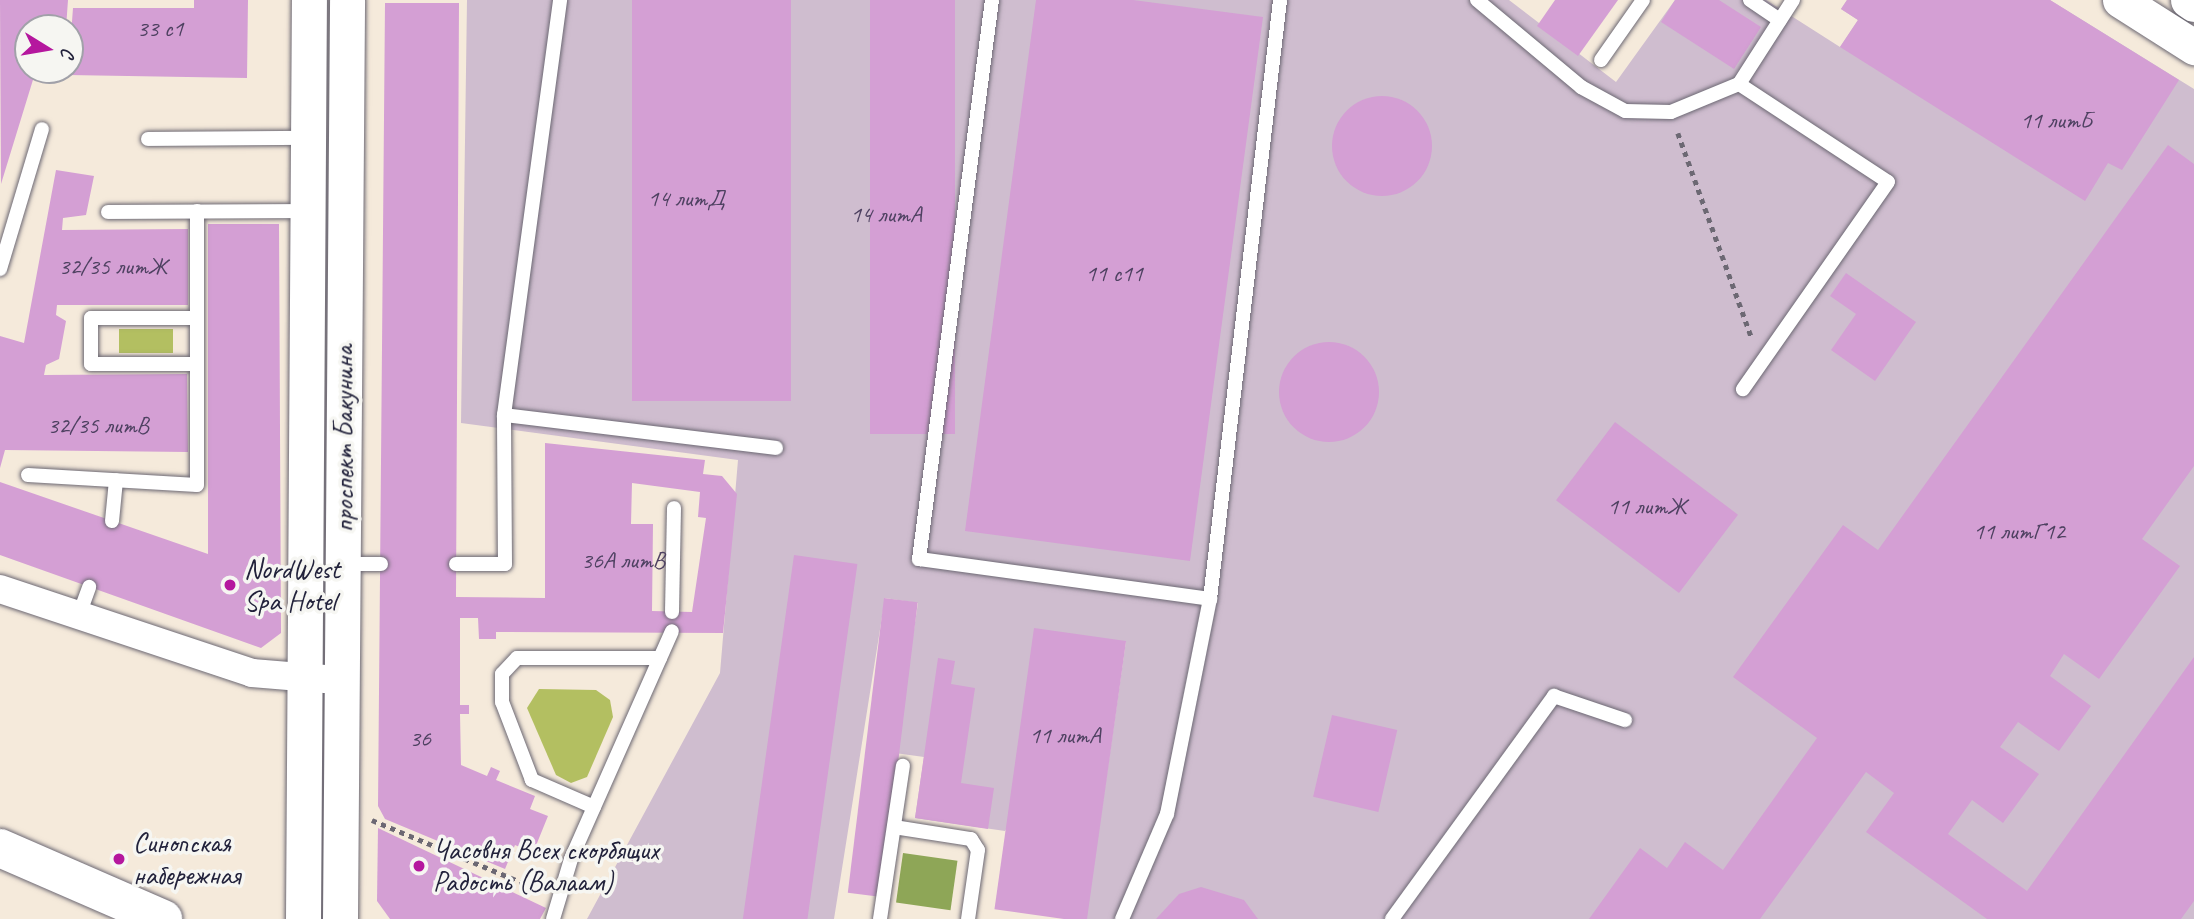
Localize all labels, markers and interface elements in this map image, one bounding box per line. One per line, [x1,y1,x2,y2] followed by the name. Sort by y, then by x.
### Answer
[14,14,84,84] north arrow
[137,15,183,43] house number: 33 с1
[55,46,80,60] text: С
[2020,107,2092,135] house number: 11 литБ
[648,185,724,213] house number: 14 литД
[850,201,922,229] house number: 14 литА
[59,253,167,281] house number: 32/35 литЖ
[1085,260,1143,288] house number: 11 с11
[327,346,361,532] street label: проспект Бакунина
[47,412,149,440] house number: 32/35 литВ
[1607,493,1687,521] house number: 11 литЖ
[1973,518,2065,546] house number: 11 литГ12
[581,547,665,575] house number: 36А литВ
[244,552,340,618] place label: NordWest Spa Hotel
[222,577,238,593] marker: NordWest Spa Hotel
[1029,722,1101,750] house number: 11 литА
[409,725,431,753] house number: 36
[133,826,240,892] place label: Синопская набережная
[433,833,660,899] place label: Часовня Всех скорбящих Радость (Валаам)
[111,851,127,867] marker: Синопская набережная
[411,858,427,874] marker: Часовня Всех скорбящих Радость (Валаам)

